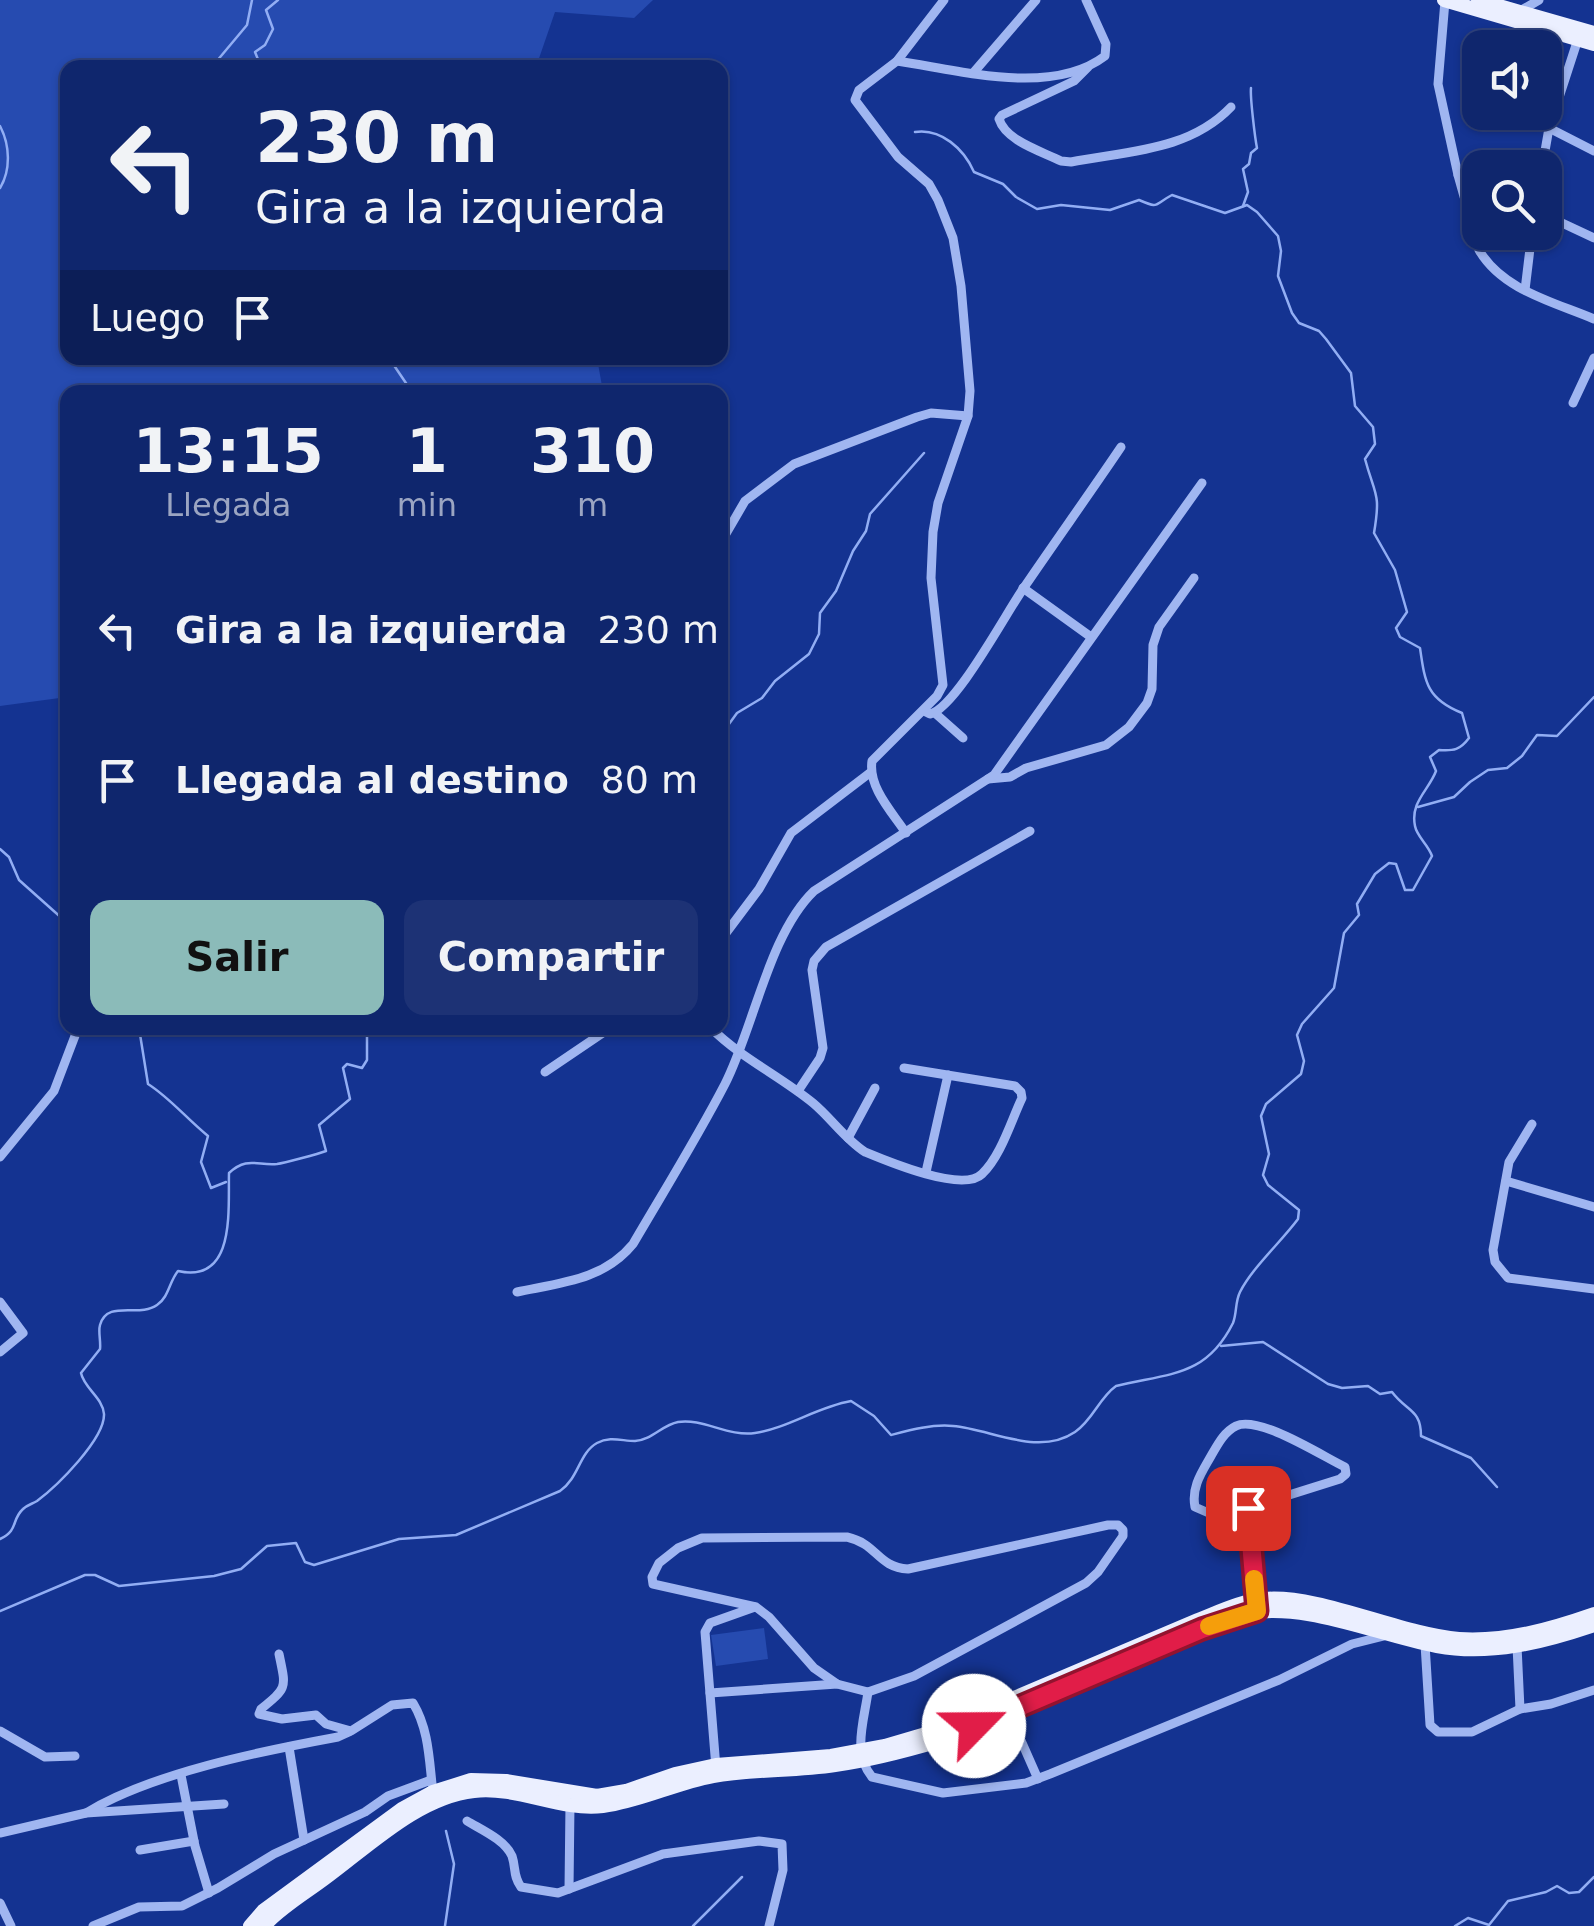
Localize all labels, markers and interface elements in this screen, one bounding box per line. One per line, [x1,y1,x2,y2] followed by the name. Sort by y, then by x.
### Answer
[1462,30,1562,250] map controls
[1462,30,1562,130] button: sound
[255,97,498,179] text: 230 m
[90,100,220,230] icon: left
[1462,150,1562,250] button: search
[255,181,666,234] text: Gira a la izquierda
[225,290,280,345] icon: arrive
[90,296,205,340] text: Luego
[133,416,324,486] text: 13:15
[406,416,448,486] text: 1
[530,416,655,486] text: 310
[165,486,291,524] text: Llegada
[397,486,457,524] text: min
[577,486,608,524] text: m
[90,603,145,658] icon: left
[175,608,567,652] text: Gira a la izquierda
[597,608,719,652] text: 230 m
[90,753,145,808] icon: arrive
[175,758,569,802] text: Llegada al destino
[601,758,698,802] text: 80 m
[90,900,384,1015] button: Salir
[404,900,698,1015] button: Compartir
[1206,1466,1291,1551] pin
[1221,1481,1276,1536] icon: arrive
[922,1674,1026,1778] position arrow

